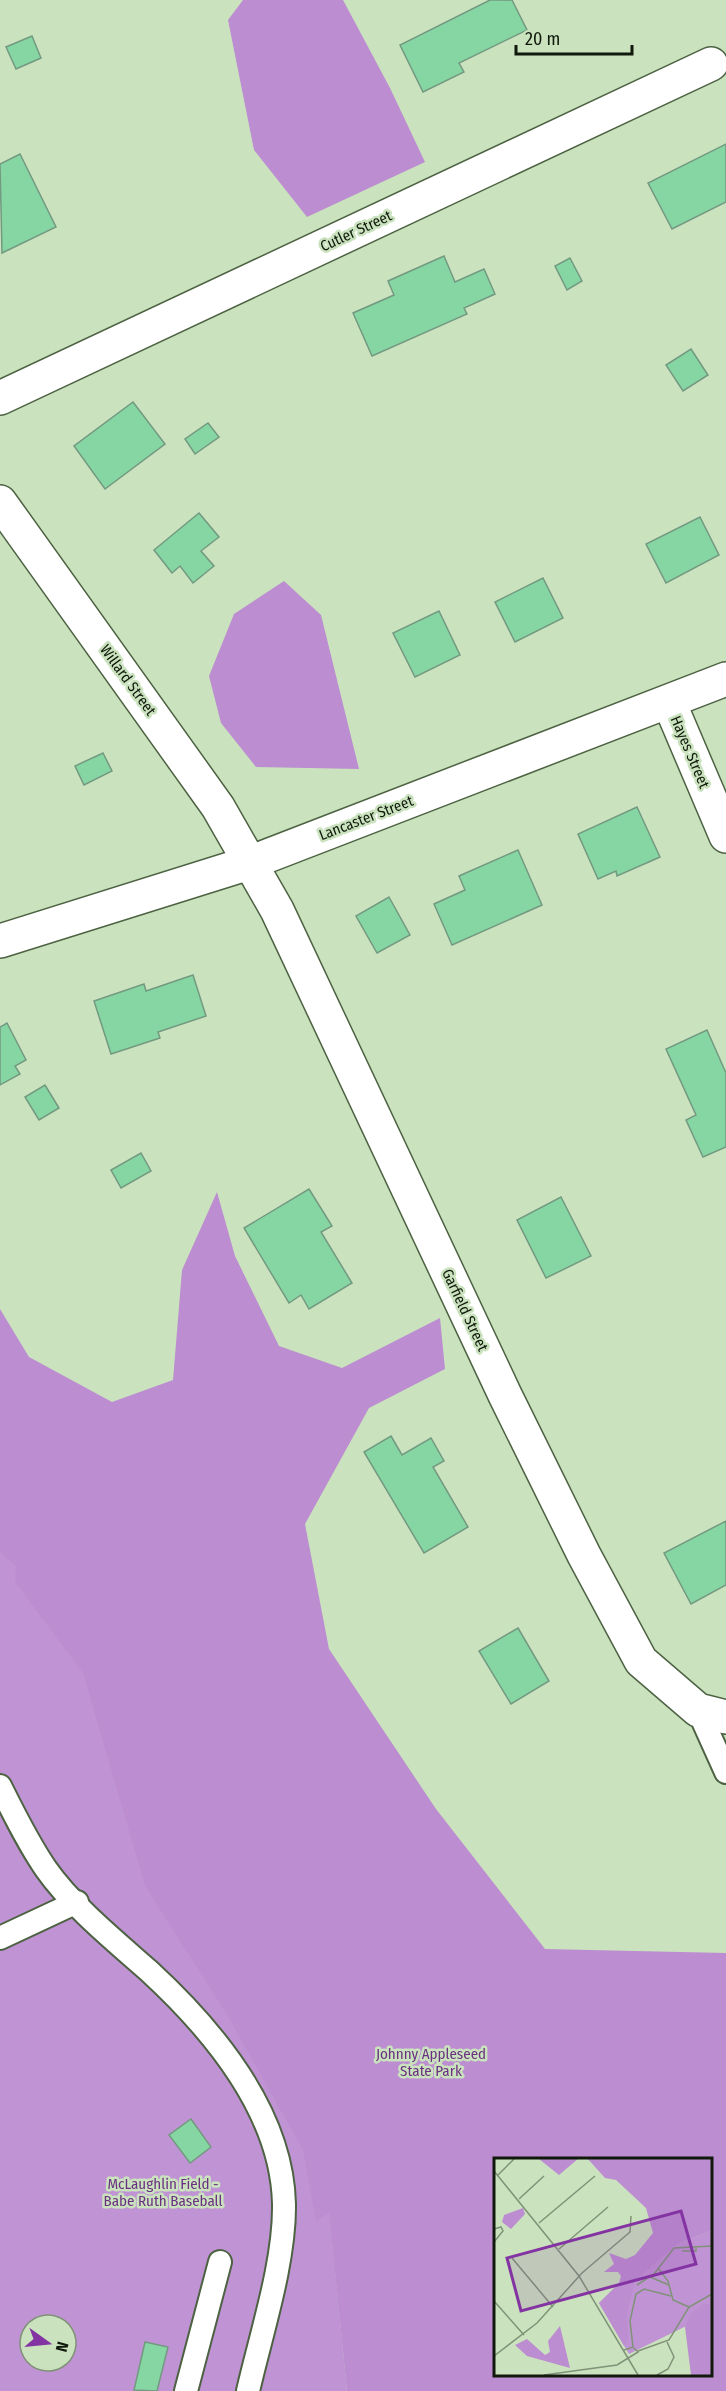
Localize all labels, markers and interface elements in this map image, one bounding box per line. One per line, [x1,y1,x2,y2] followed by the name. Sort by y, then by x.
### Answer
[516,18,632,56] scale bar
[525,28,560,50] text: 20 m
[317,207,395,255] street label: Cutler Street
[96,641,160,719] street label: Willard Street
[667,713,713,791] street label: Hayes Street
[316,792,416,844] street label: Lancaster Street
[438,1266,492,1354] street label: Garfield Street
[376,2045,486,2080] park label: Johnny Appleseed State Park
[494,2158,711,2376] inset map
[103,2175,223,2210] park label: McLaughlin Field - Babe Ruth Baseball
[18,2313,78,2373] north arrow
[52,2340,72,2354] text: N

